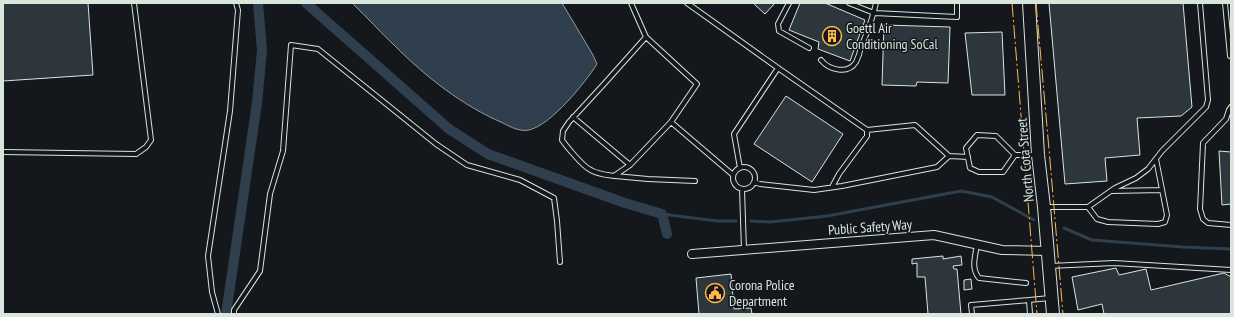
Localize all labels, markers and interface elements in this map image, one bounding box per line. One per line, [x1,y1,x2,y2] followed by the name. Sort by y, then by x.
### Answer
[846,19,938,53] place label: Goettl Air Conditioning SoCal
[821,25,843,47] building icon: Goettl Air Conditioning SoCal
[1012,117,1038,203] street label: North Cota Street
[827,215,913,239] street label: Public Safety Way
[729,276,795,310] place label: Corona Police Department
[704,282,726,304] public building icon: Corona Police Department

